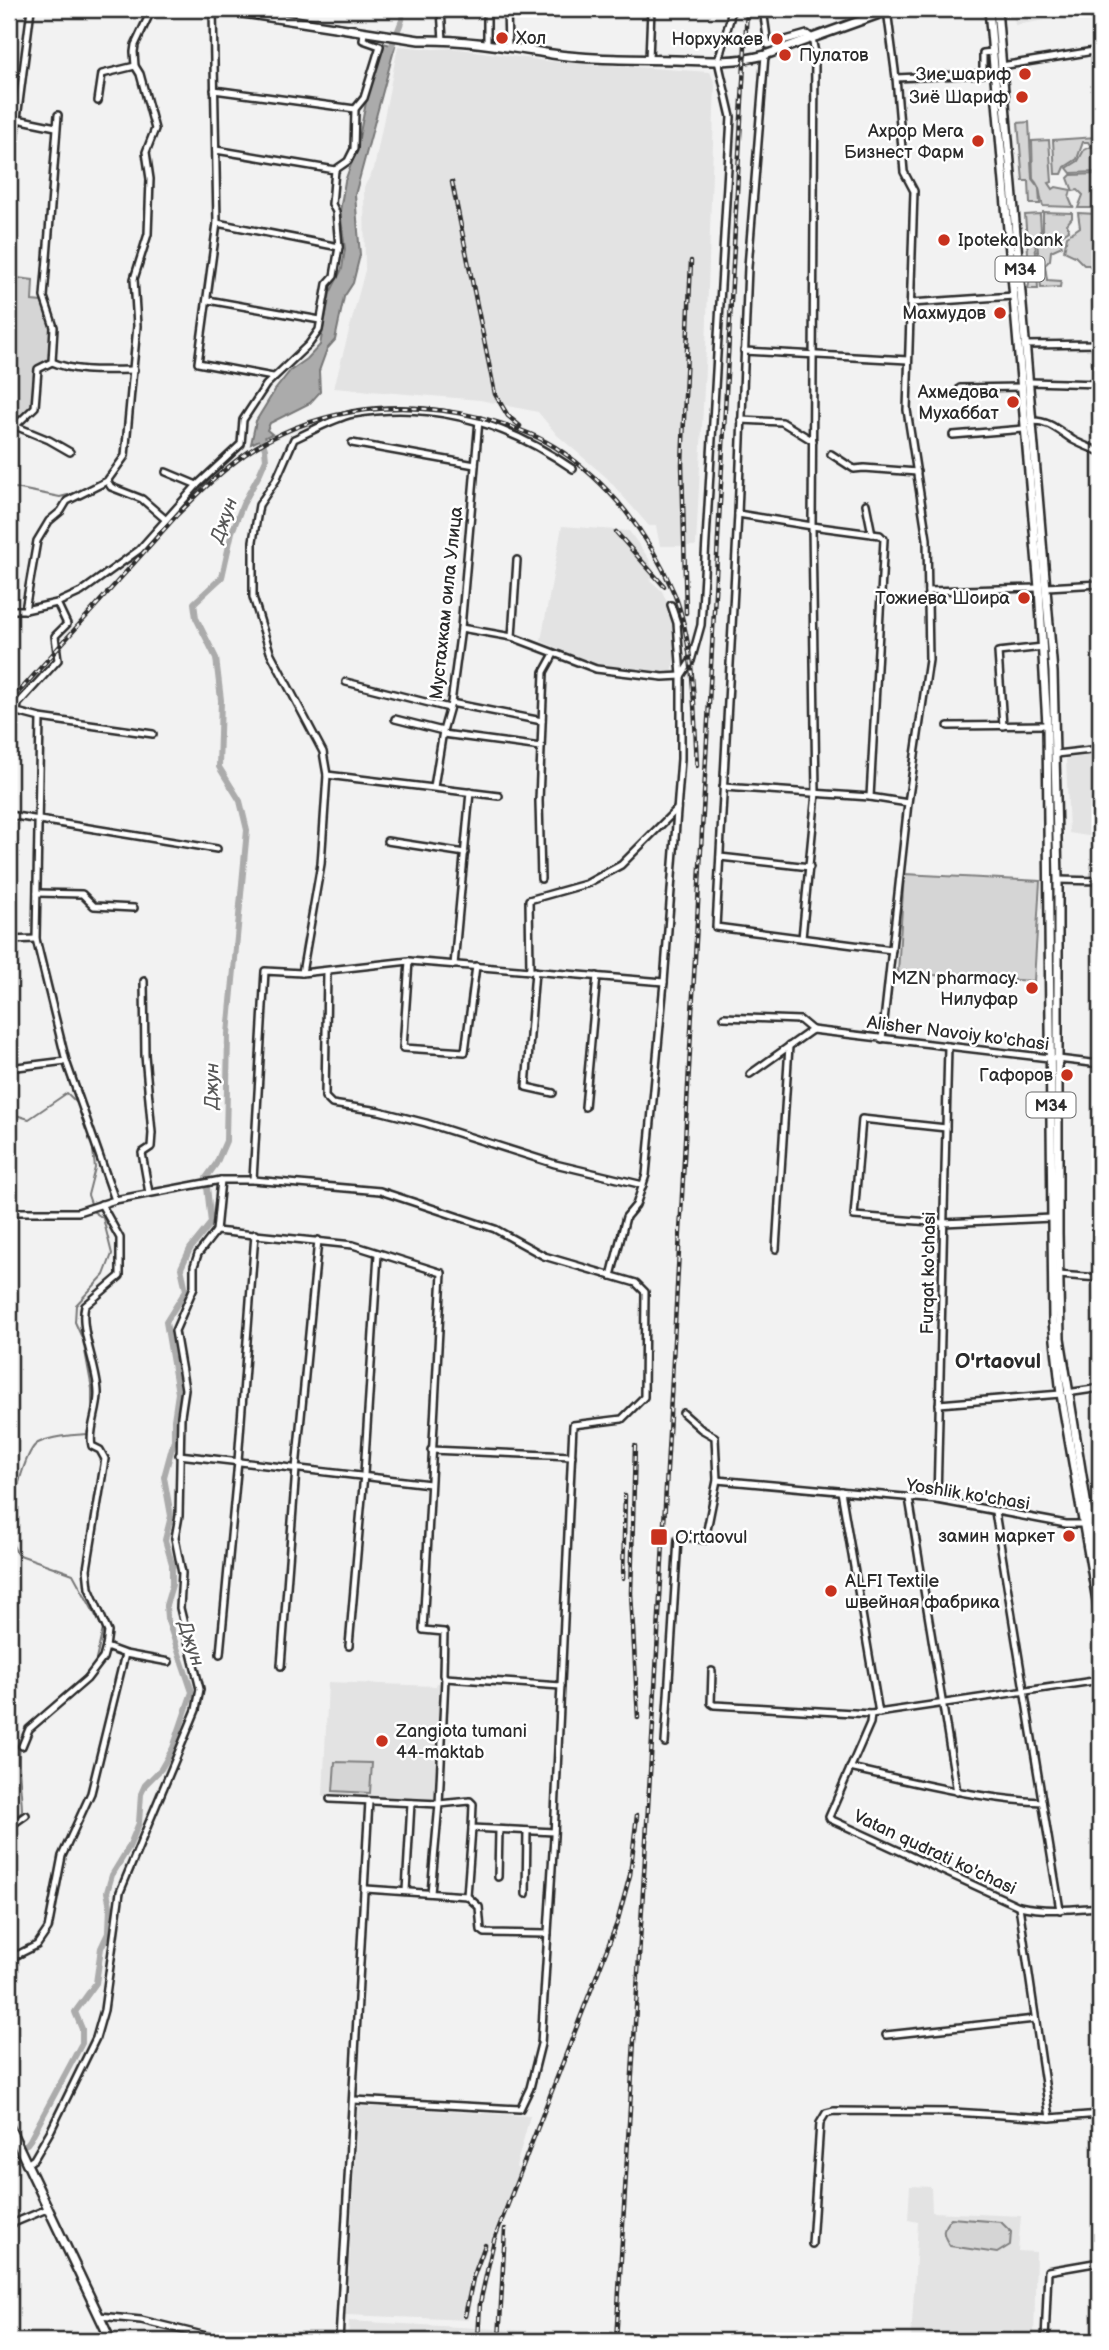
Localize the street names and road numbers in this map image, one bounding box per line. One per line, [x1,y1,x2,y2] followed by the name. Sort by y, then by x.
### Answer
[996,256,1044,282] road number: M34
[426,505,467,701] street label: Мустахкам оила Улица
[866,1012,1050,1055] street label: Alisher Navoiy ko'chasi
[1026,1092,1076,1118] road number: M34
[917,1211,940,1335] street label: Furqat ko'chasi
[904,1474,1031,1515] street label: Yoshlik ko'chasi
[850,1806,1019,1899] street label: Vatan qudrati ko'chasi

